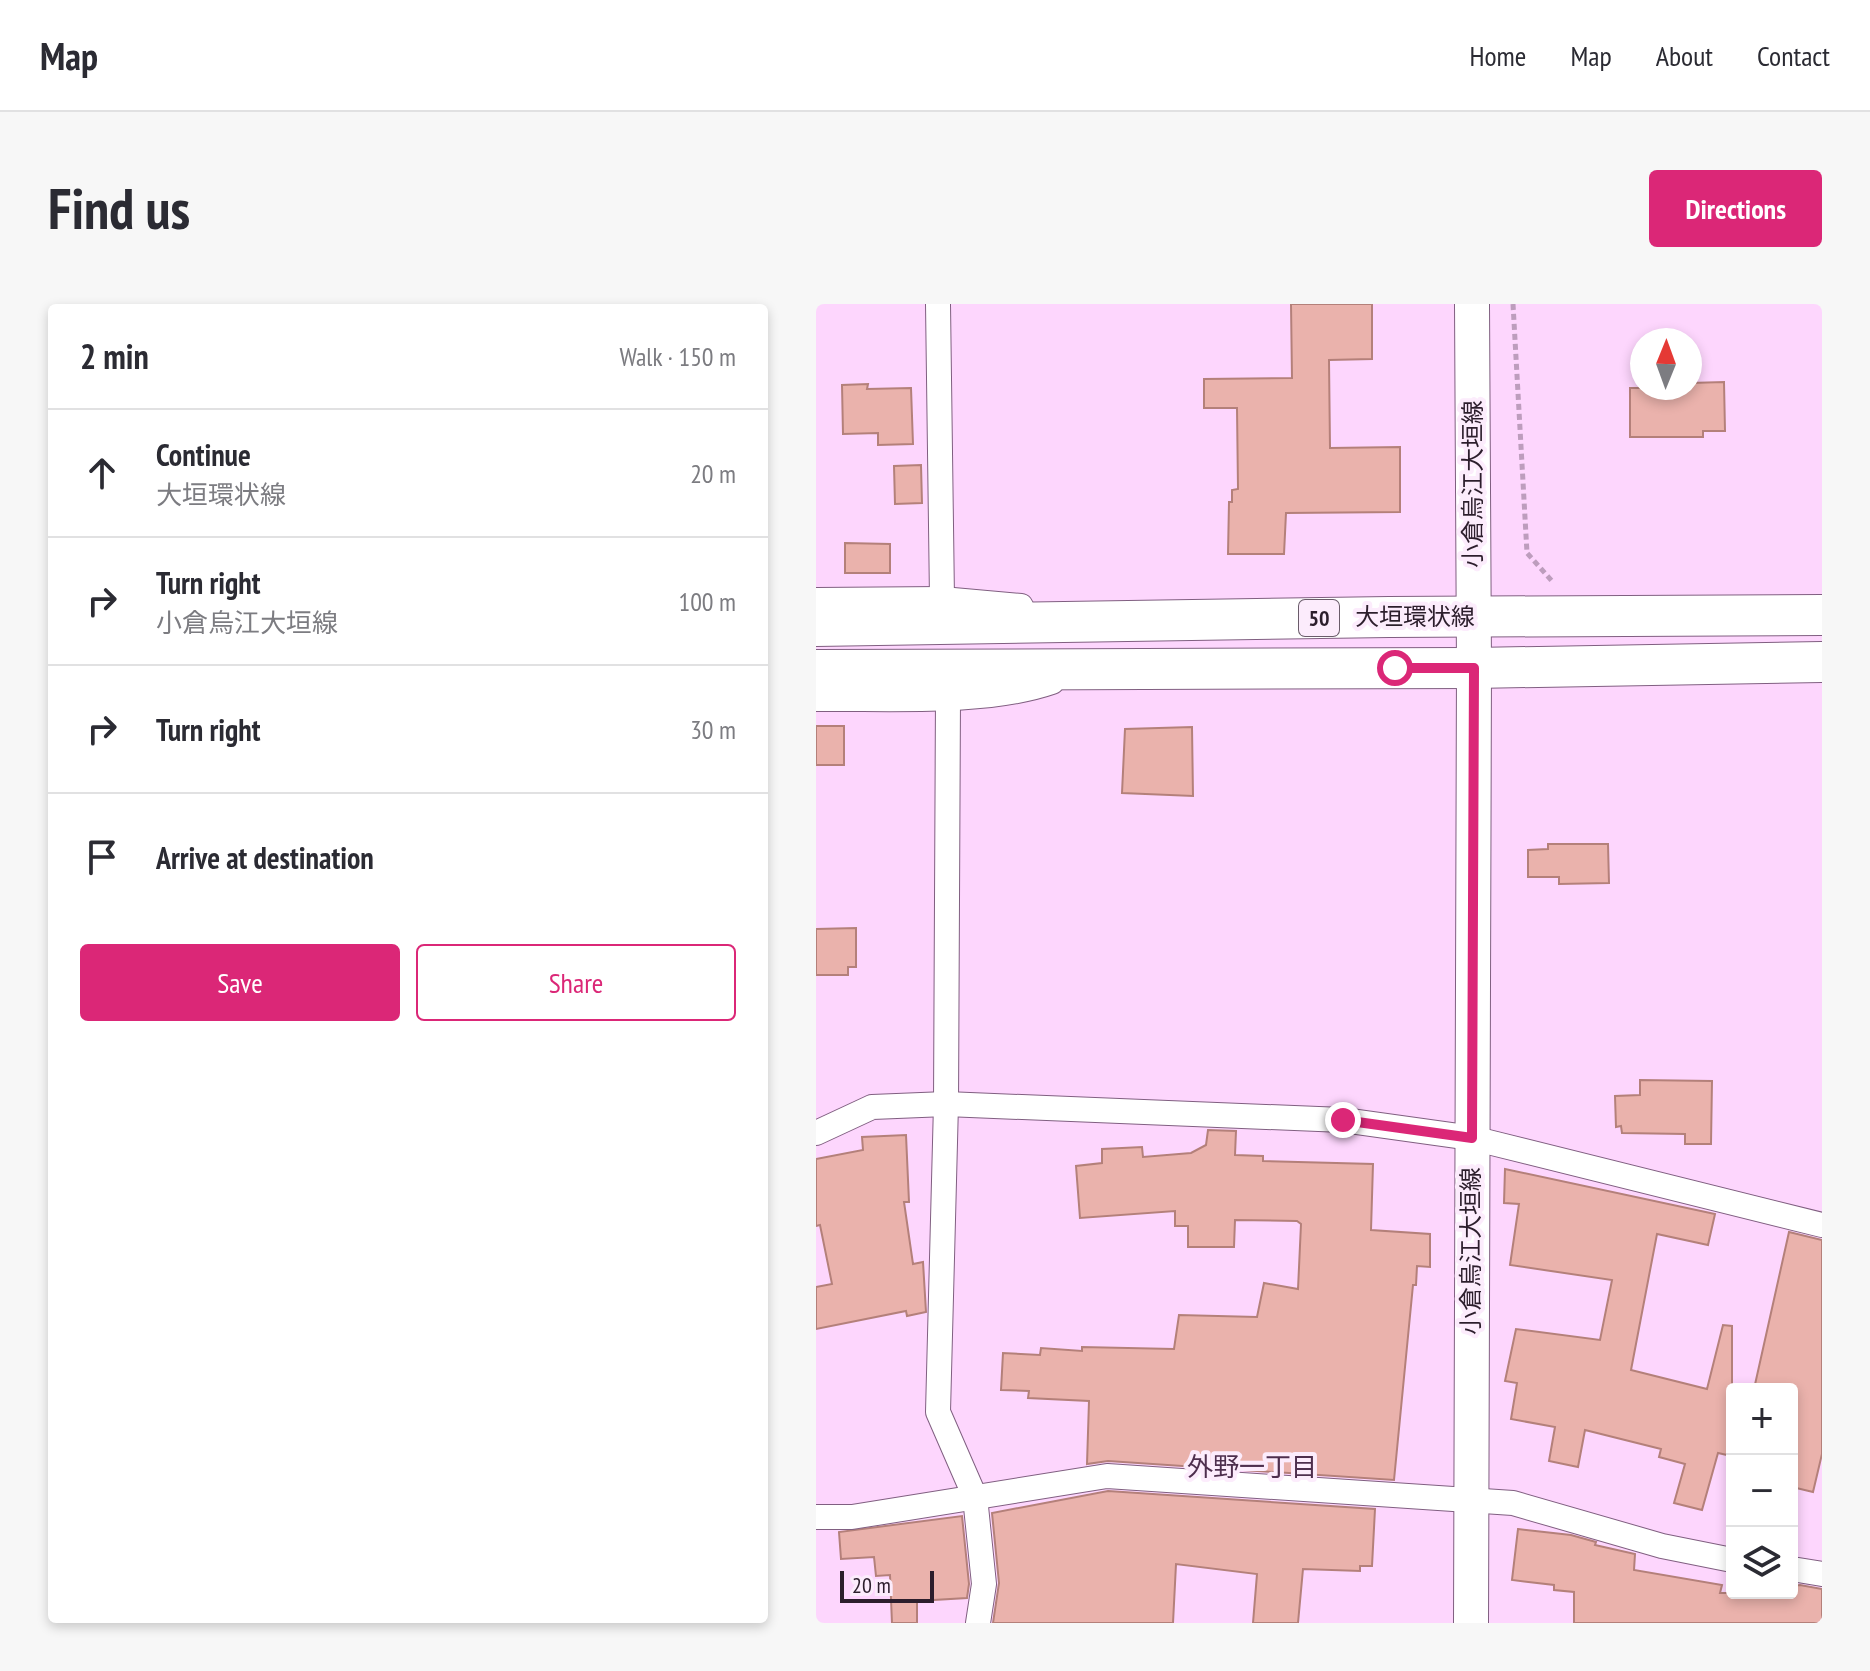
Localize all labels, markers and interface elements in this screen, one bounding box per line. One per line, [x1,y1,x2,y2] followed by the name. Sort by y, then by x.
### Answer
[40,31,98,80] text: Map
[1470,37,1526,74] text: Home
[1570,37,1612,74] text: Map
[1656,37,1713,74] text: About
[1757,37,1830,74] text: Contact
[1649,170,1822,247] button: Directions
[48,172,190,244] text: Find us
[1630,328,1702,400] north arrow
[80,334,149,378] text: 2 min
[619,340,736,373] text: Walk · 150 m
[1457,400,1488,568] street label: 小倉烏江大垣線
[156,435,251,474] text: Continue
[80,451,124,495] icon: ahead
[690,457,736,490] text: 20 m
[156,478,286,511] text: 大垣環状線
[156,563,260,602] text: Turn right
[80,579,124,623] icon: right
[678,585,736,618] text: 100 m
[1299,600,1339,636] road number: 50
[1355,601,1475,632] street label: 大垣環状線
[156,606,338,639] text: 小倉烏江大垣線
[1377,650,1413,686] route start
[80,707,124,751] icon: right
[156,710,260,749] text: Turn right
[690,713,736,746] text: 30 m
[80,835,124,879] icon: arrive
[156,838,374,877] text: Arrive at destination
[80,944,400,1021] button: Save
[416,944,736,1021] button: Share
[1325,1102,1361,1138] route end
[1455,1167,1486,1335] street label: 小倉烏江大垣線
[1726,1383,1798,1599] map controls
[1726,1383,1798,1455] button: +
[1187,1450,1317,1483] district label: 外野一丁目
[1726,1455,1798,1527] button: −
[1726,1527,1798,1599] button: layers
[840,1567,934,1603] scale bar
[852,1571,891,1599] text: 20 m

